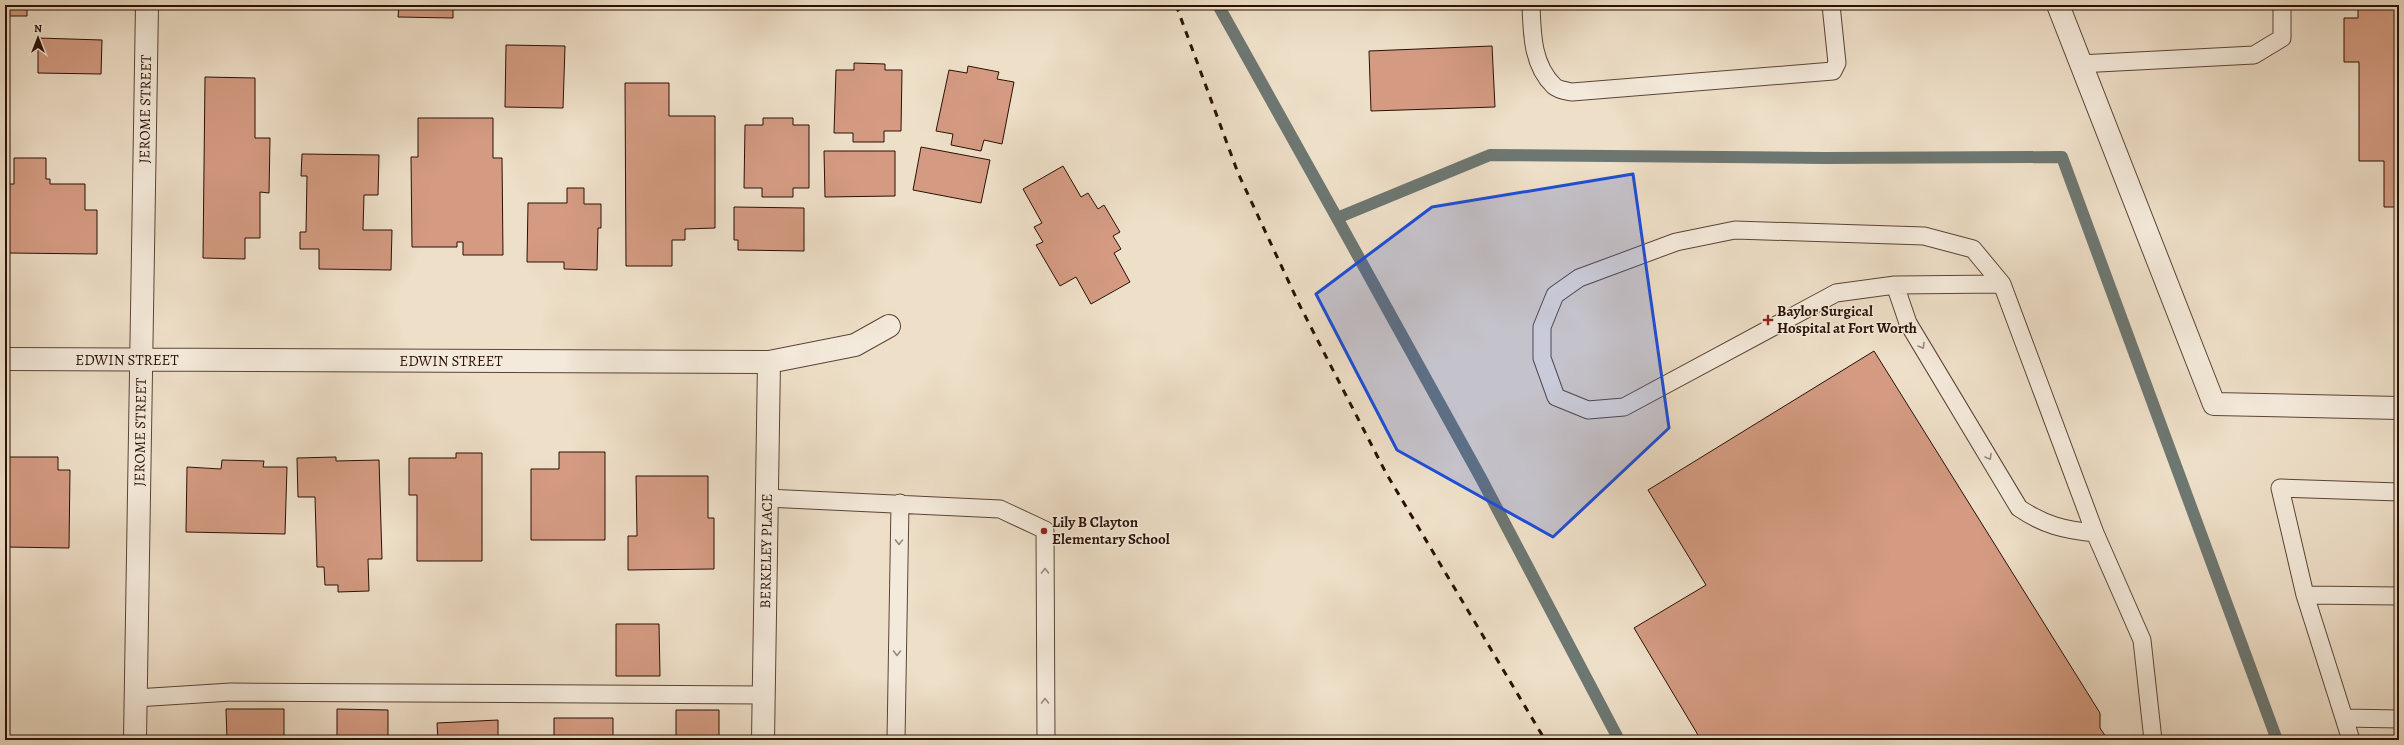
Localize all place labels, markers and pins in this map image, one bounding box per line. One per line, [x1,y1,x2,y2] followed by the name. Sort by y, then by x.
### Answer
[1777,301,1917,338] place label: Baylor Surgical Hospital at Fort Worth
[1762,314,1774,326] marker: Baylor Surgical Hospital at Fort Worth
[1052,512,1170,549] place label: Lily B Clayton Elementary School
[1039,526,1049,536] marker: Lily B Clayton Elementary School

